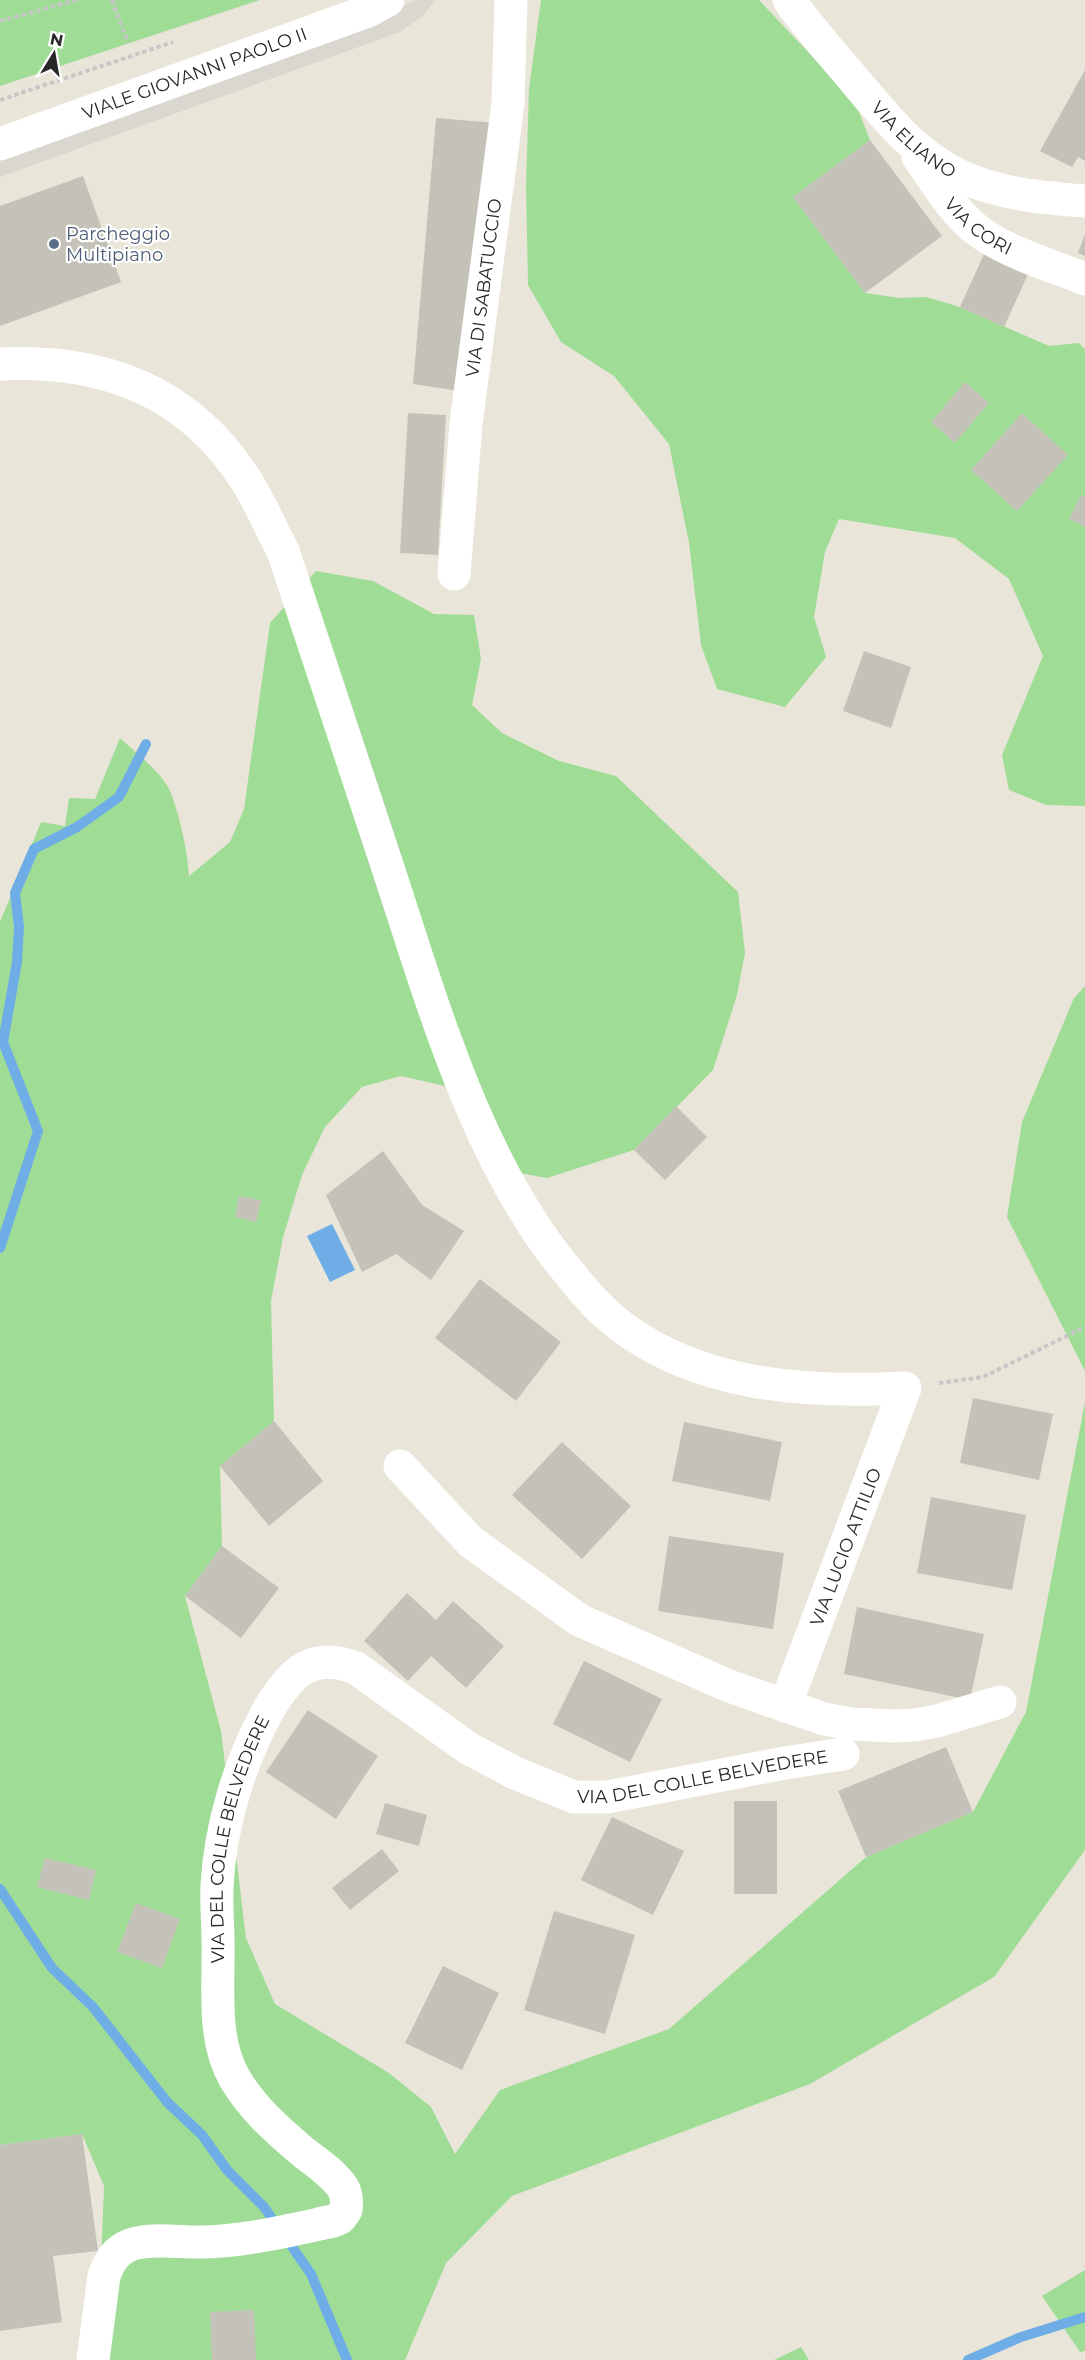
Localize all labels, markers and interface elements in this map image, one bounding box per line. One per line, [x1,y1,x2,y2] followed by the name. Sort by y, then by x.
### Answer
[79,23,310,124] street label: VIALE GIOVANNI PAOLO II
[24,24,84,84] north arrow
[49,29,65,50] text: N
[867,97,960,183] street label: VIA ELIANO
[940,193,1016,260] street label: VIA CORI
[461,197,506,378] street label: VIA DI SABATUCCIO
[66,223,170,266] place label: Parcheggio Multipiano
[47,237,61,251] marker: Parcheggio Multipiano
[806,1465,886,1629] street label: VIA LUCIO ATTILIO
[206,1712,274,1964] street label: VIA DEL COLLE BELVEDERE
[577,1746,829,1808] street label: VIA DEL COLLE BELVEDERE

